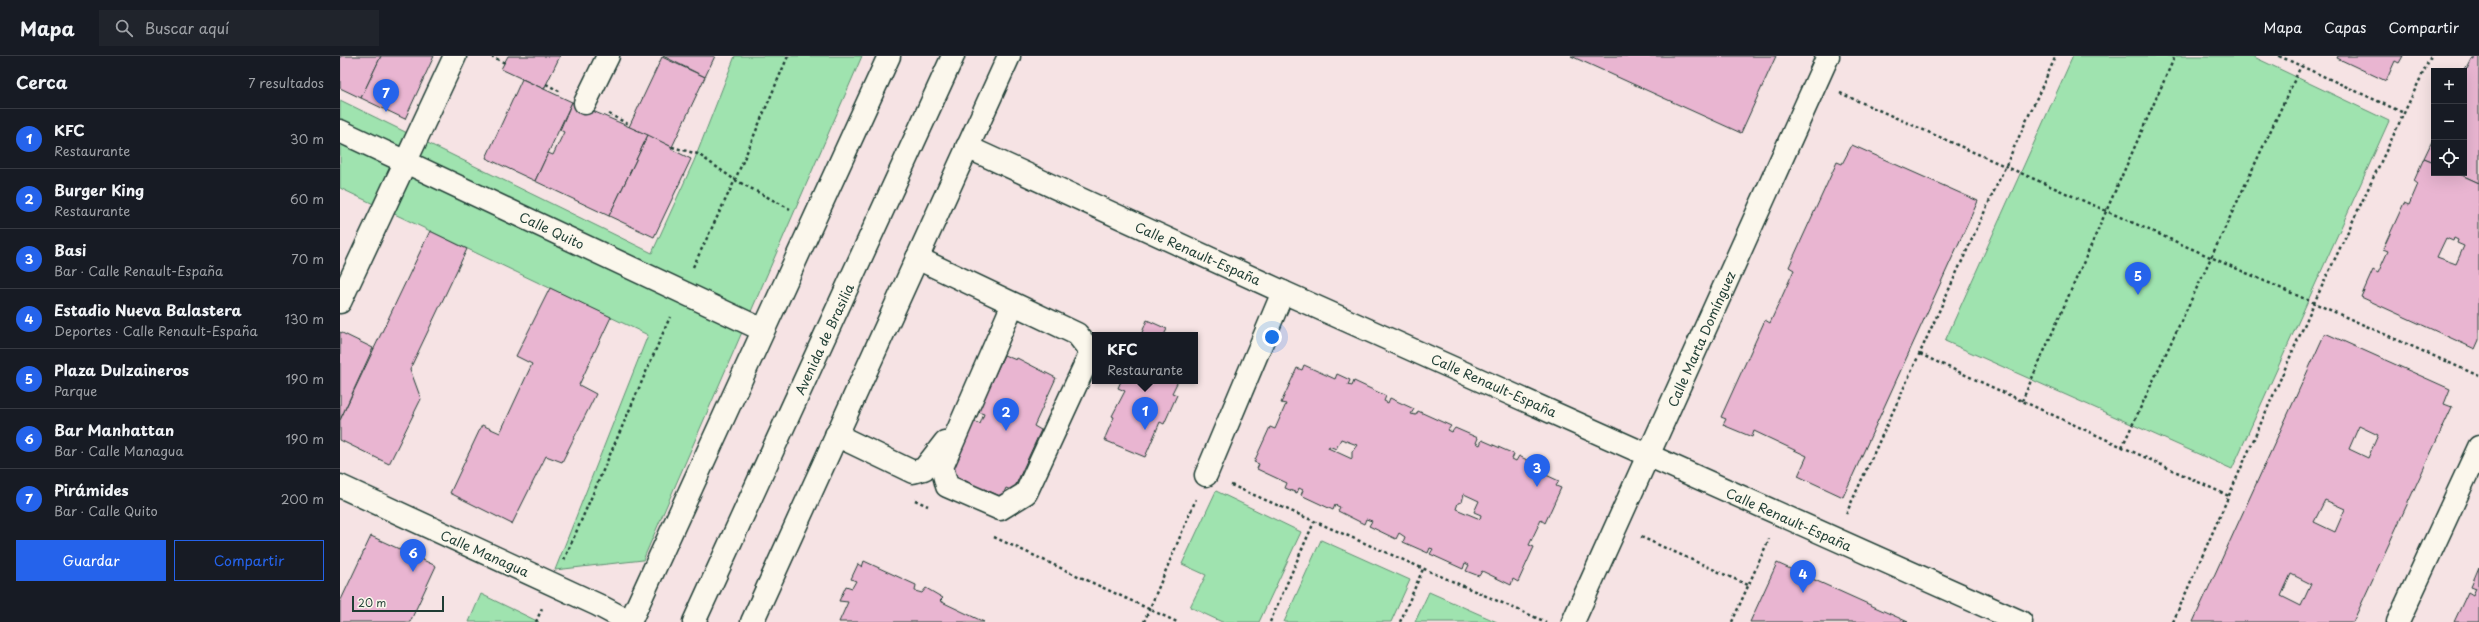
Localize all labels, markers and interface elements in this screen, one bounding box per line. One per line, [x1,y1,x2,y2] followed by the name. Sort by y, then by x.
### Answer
[99,10,379,46] search box
[20,14,75,42] text: Mapa
[145,16,229,39] text: Buscar aquí
[113,17,135,39] icon: search
[2264,17,2302,38] text: Mapa
[2324,17,2366,38] text: Capas
[2388,17,2459,38] text: Compartir
[2431,68,2467,176] map controls
[2431,68,2467,104] button: +
[16,69,67,95] text: Cerca
[248,73,324,92] text: 7 resultados
[373,79,399,112] pin: 7
[2431,104,2467,140] button: −
[54,118,85,141] text: KFC
[26,129,32,148] text: 1
[290,129,324,148] text: 30 m
[2431,140,2467,176] button: locate
[54,141,130,160] text: Restaurante
[54,178,144,201] text: Burger King
[24,189,34,208] text: 2
[290,189,324,208] text: 60 m
[54,201,130,220] text: Restaurante
[516,207,588,253] street label: Calle Quito
[1132,217,1265,290] street label: Calle Renault-España
[54,238,86,261] text: Basi
[25,249,33,268] text: 3
[291,249,324,268] text: 70 m
[54,261,223,280] text: Bar · Calle Renault-España
[2125,262,2151,295] pin: 5
[1662,268,1740,410] street label: Calle Marta Domínguez
[790,280,858,398] street label: Avenida de Brasilia
[54,298,242,321] text: Estadio Nueva Balastera
[25,309,33,328] text: 4
[285,309,324,328] text: 130 m
[54,321,258,340] text: Deportes · Calle Renault-España
[1262,327,1282,347] your location
[1092,332,1198,384] popup
[1107,337,1138,360] text: KFC
[1428,349,1561,422] street label: Calle Renault-España
[54,358,189,381] text: Plaza Dulzaineros
[1107,360,1183,379] text: Restaurante
[25,369,33,388] text: 5
[285,369,324,388] text: 190 m
[54,381,97,400] text: Parque
[1132,397,1158,430] pin: 1
[993,398,1019,431] pin: 2
[54,418,174,441] text: Bar Manhattan
[24,429,34,448] text: 6
[285,429,324,448] text: 190 m
[54,441,184,460] text: Bar · Calle Managua
[1524,454,1550,487] pin: 3
[54,478,129,501] text: Pirámides
[1723,483,1856,556] street label: Calle Renault-España
[25,489,33,508] text: 7
[281,489,324,508] text: 200 m
[54,501,158,520] text: Bar · Calle Quito
[438,525,533,581] street label: Calle Managua
[400,539,426,572] pin: 6
[16,540,166,581] button: Guardar
[174,540,324,581] button: Compartir
[1790,560,1816,593] pin: 4
[352,594,444,613] scale bar
[358,594,386,611] text: 20 m

